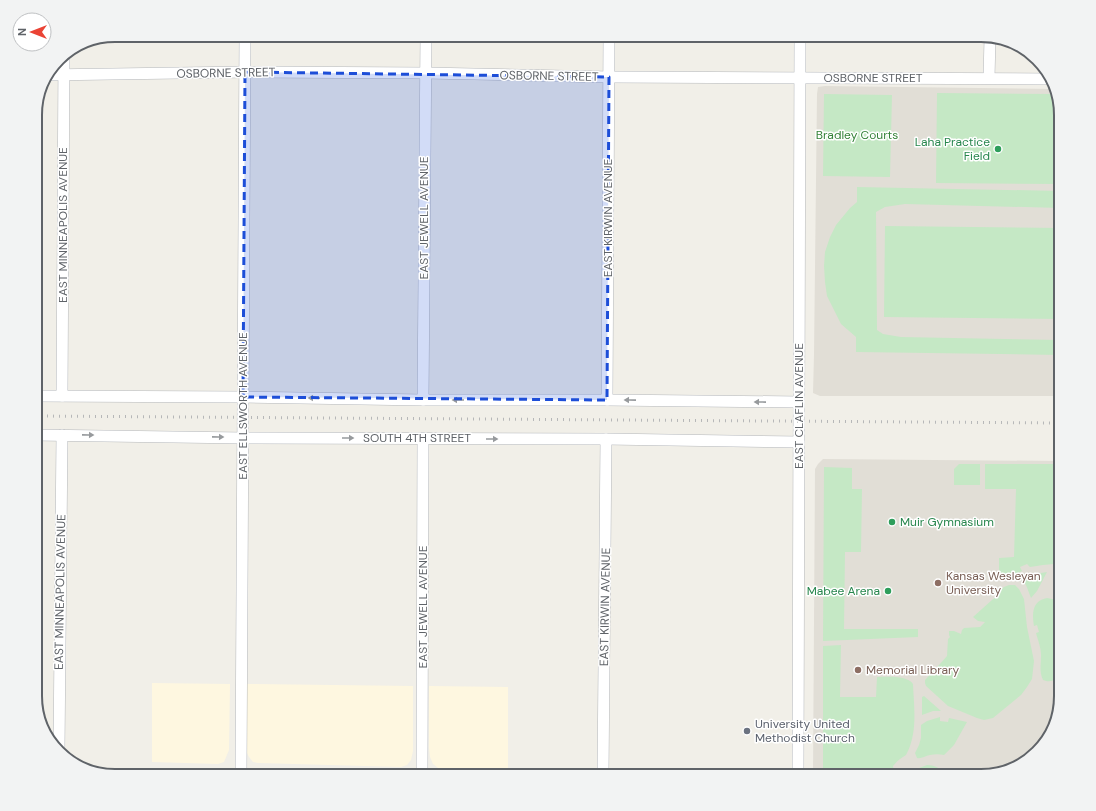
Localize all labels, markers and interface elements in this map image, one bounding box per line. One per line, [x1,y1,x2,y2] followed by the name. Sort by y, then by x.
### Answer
[12,12,52,52] north arrow
[15,28,29,36] text: N
[176,64,276,82] street label: OSBORNE STREET
[499,67,599,85] street label: OSBORNE STREET
[823,70,923,86] street label: OSBORNE STREET
[816,127,898,143] park label: Bradley Courts
[915,134,990,164] place label: Laha Practice Field
[993,144,1003,154] marker: Laha Practice Field
[55,147,71,303] street label: EAST MINNEAPOLIS AVENUE
[416,156,432,280] street label: EAST JEWELL AVENUE
[600,158,616,277] street label: EAST KIRWIN AVENUE
[235,332,251,480] street label: EAST ELLSWORTH AVENUE
[791,343,807,469] street label: EAST CLAFLIN AVENUE
[307,395,320,401] one-way arrow
[451,397,464,403] one-way arrow
[623,397,636,403] one-way arrow
[753,399,766,405] one-way arrow
[363,430,471,446] street label: SOUTH 4TH STREET
[82,432,95,438] one-way arrow
[212,434,225,440] one-way arrow
[342,435,355,441] one-way arrow
[486,436,499,442] one-way arrow
[51,514,69,670] street label: EAST MINNEAPOLIS AVENUE
[900,514,994,530] place label: Muir Gymnasium
[887,517,897,527] marker: Muir Gymnasium
[415,545,431,669] street label: EAST JEWELL AVENUE
[596,547,614,666] street label: EAST KIRWIN AVENUE
[946,568,1041,598] place label: Kansas Wesleyan University
[933,578,943,588] marker: Kansas Wesleyan University
[807,583,880,599] place label: Mabee Arena
[883,586,893,596] marker: Mabee Arena
[866,662,960,678] place label: Memorial Library
[853,665,863,675] marker: Memorial Library
[755,716,855,746] place label: University United Methodist Church
[742,726,752,736] marker: University United Methodist Church

